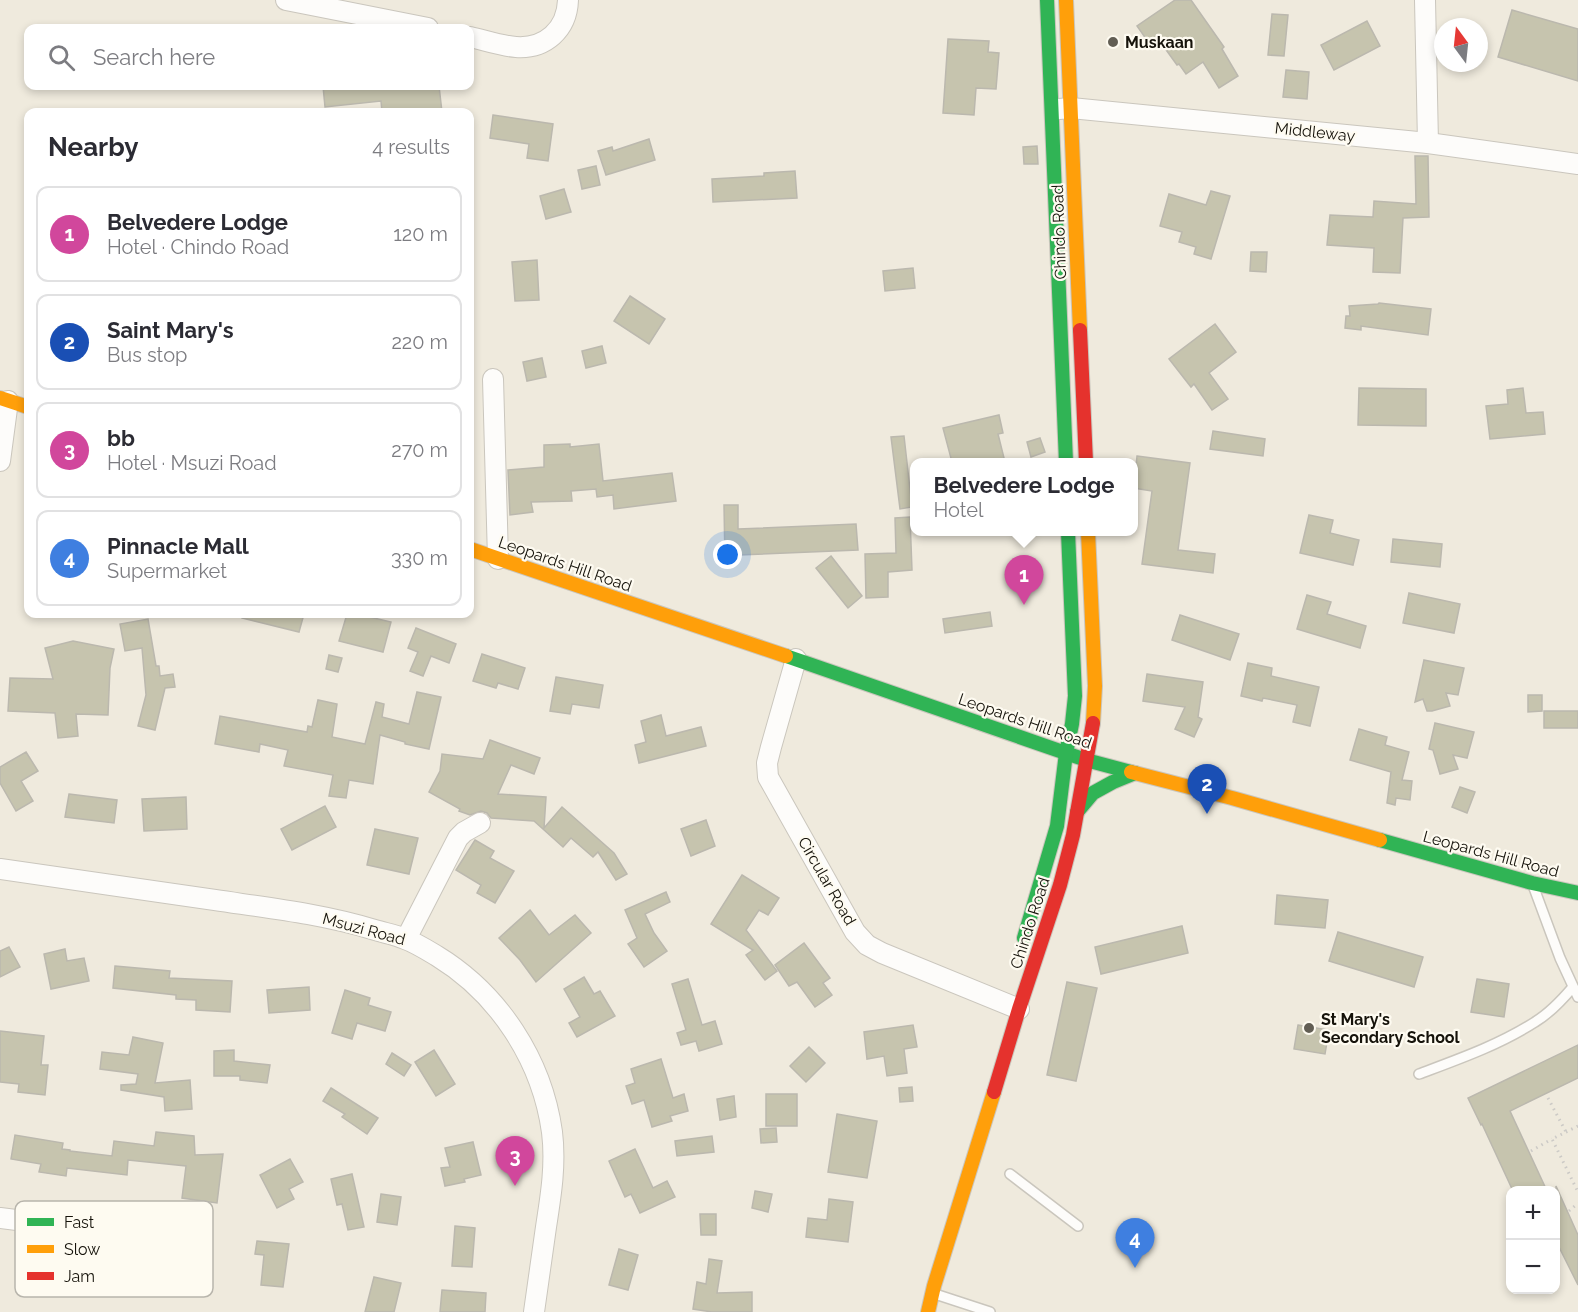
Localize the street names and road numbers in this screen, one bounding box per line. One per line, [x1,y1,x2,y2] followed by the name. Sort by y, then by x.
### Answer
[1274,118,1357,146] street label: Middleway
[1048,184,1070,280] street label: Chindo Road
[496,532,634,596] street label: Leopards Hill Road
[956,689,1094,753] street label: Leopards Hill Road
[1421,827,1561,881] street label: Leopards Hill Road
[794,833,860,929] street label: Circular Road
[1006,875,1054,971] street label: Chindo Road
[320,909,408,949] street label: Msuzi Road

